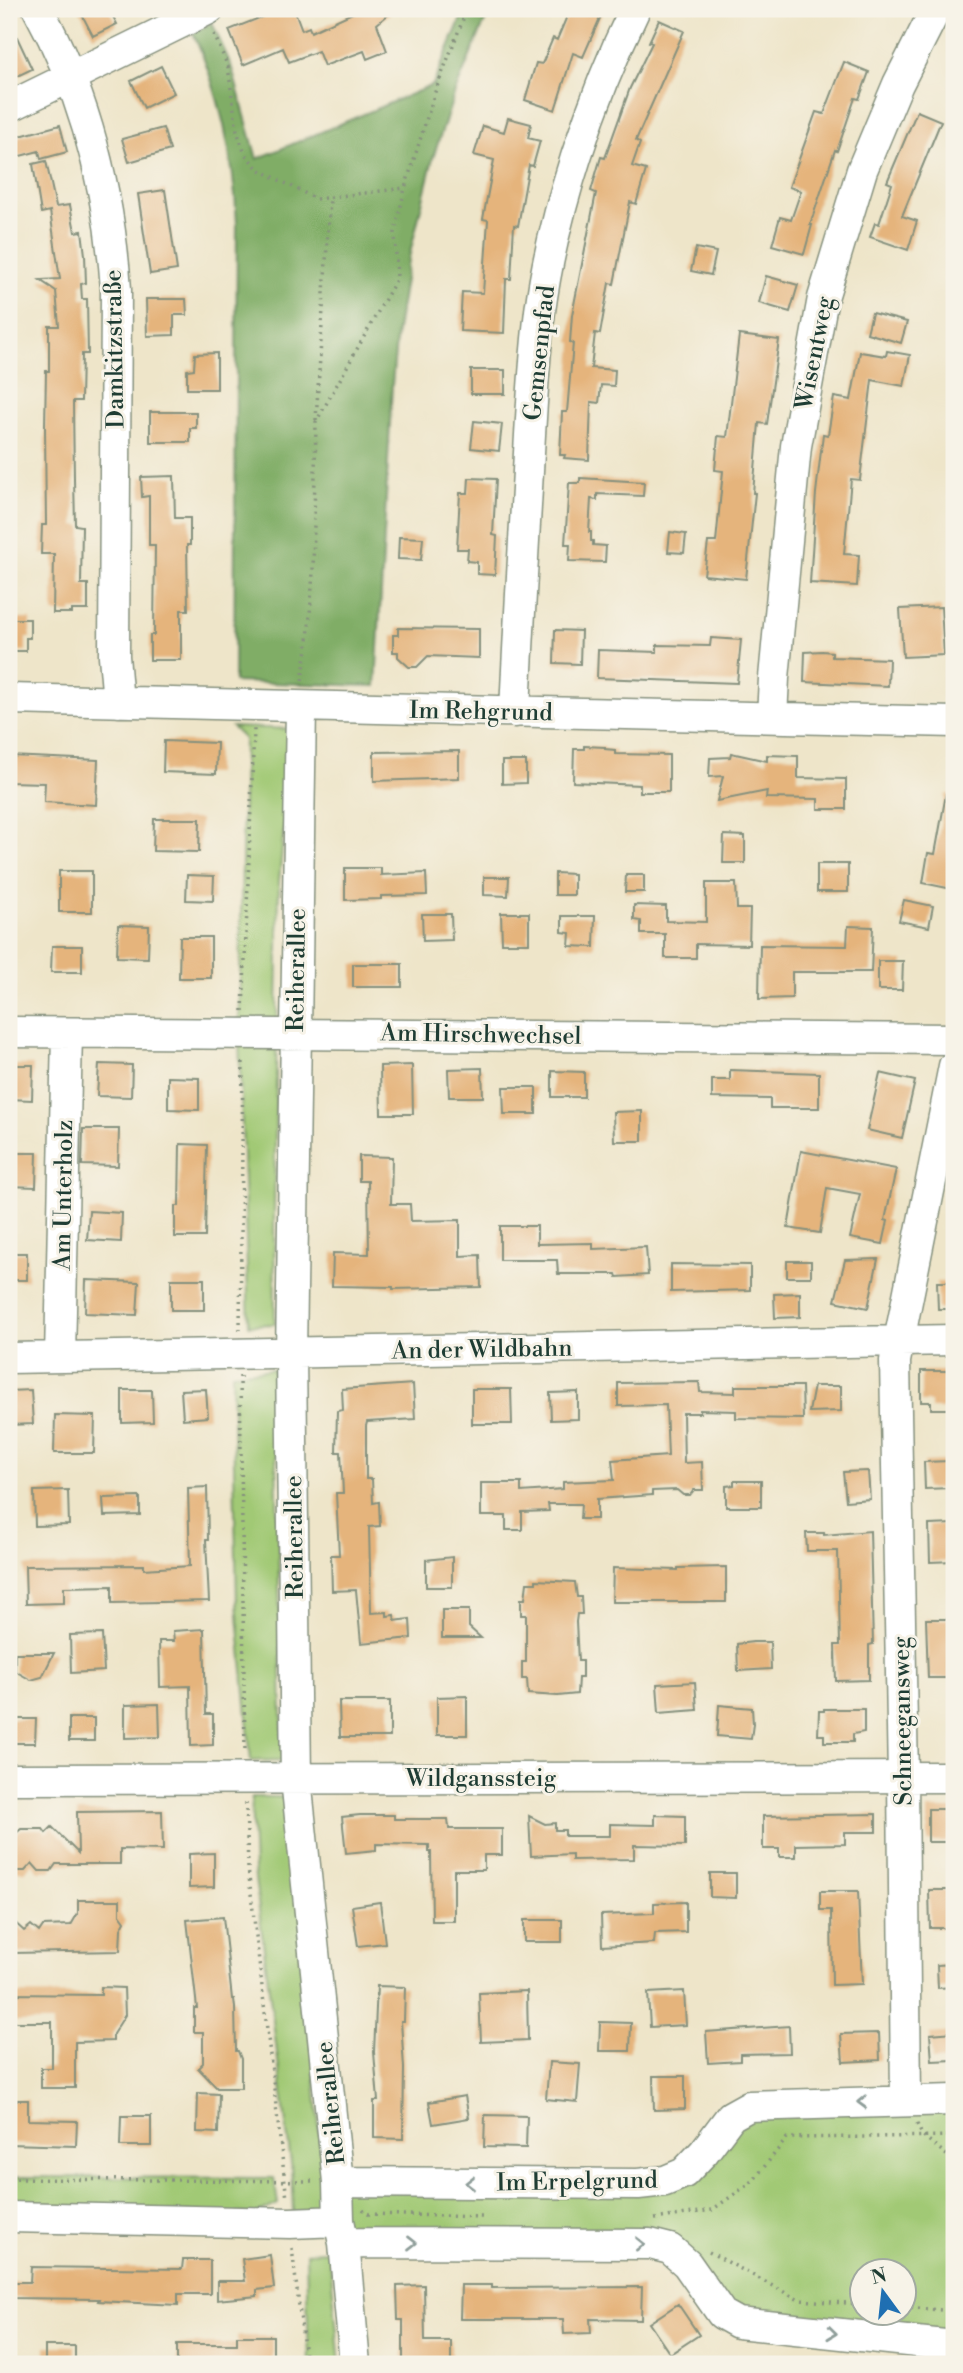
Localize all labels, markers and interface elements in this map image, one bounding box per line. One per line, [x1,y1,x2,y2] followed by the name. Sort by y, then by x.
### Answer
[99,269,131,429] street label: Damkitzstraße
[518,284,562,422] street label: Gemsenpfad
[789,293,841,414] street label: Wisentweg
[409,696,553,728] street label: Im Rehgrund
[281,908,313,1032] street label: Reiherallee
[379,1018,582,1052] street label: Am Hirschwechsel
[48,1119,80,1272] street label: Am Unterholz
[390,1333,573,1367] street label: An der Wildbahn
[279,1475,311,1599] street label: Reiherallee
[887,1635,919,1806] street label: Schneegansweg
[405,1764,557,1794] street label: Wildganssteig
[310,2040,352,2166] street label: Reiherallee
[856,2094,866,2110] one-way arrow
[496,2166,658,2198] street label: Im Erpelgrund
[464,2175,475,2190] one-way arrow
[407,2235,418,2251] one-way arrow
[635,2236,645,2252] one-way arrow
[848,2258,918,2328] north arrow
[868,2263,889,2290] text: N
[827,2325,838,2340] one-way arrow

